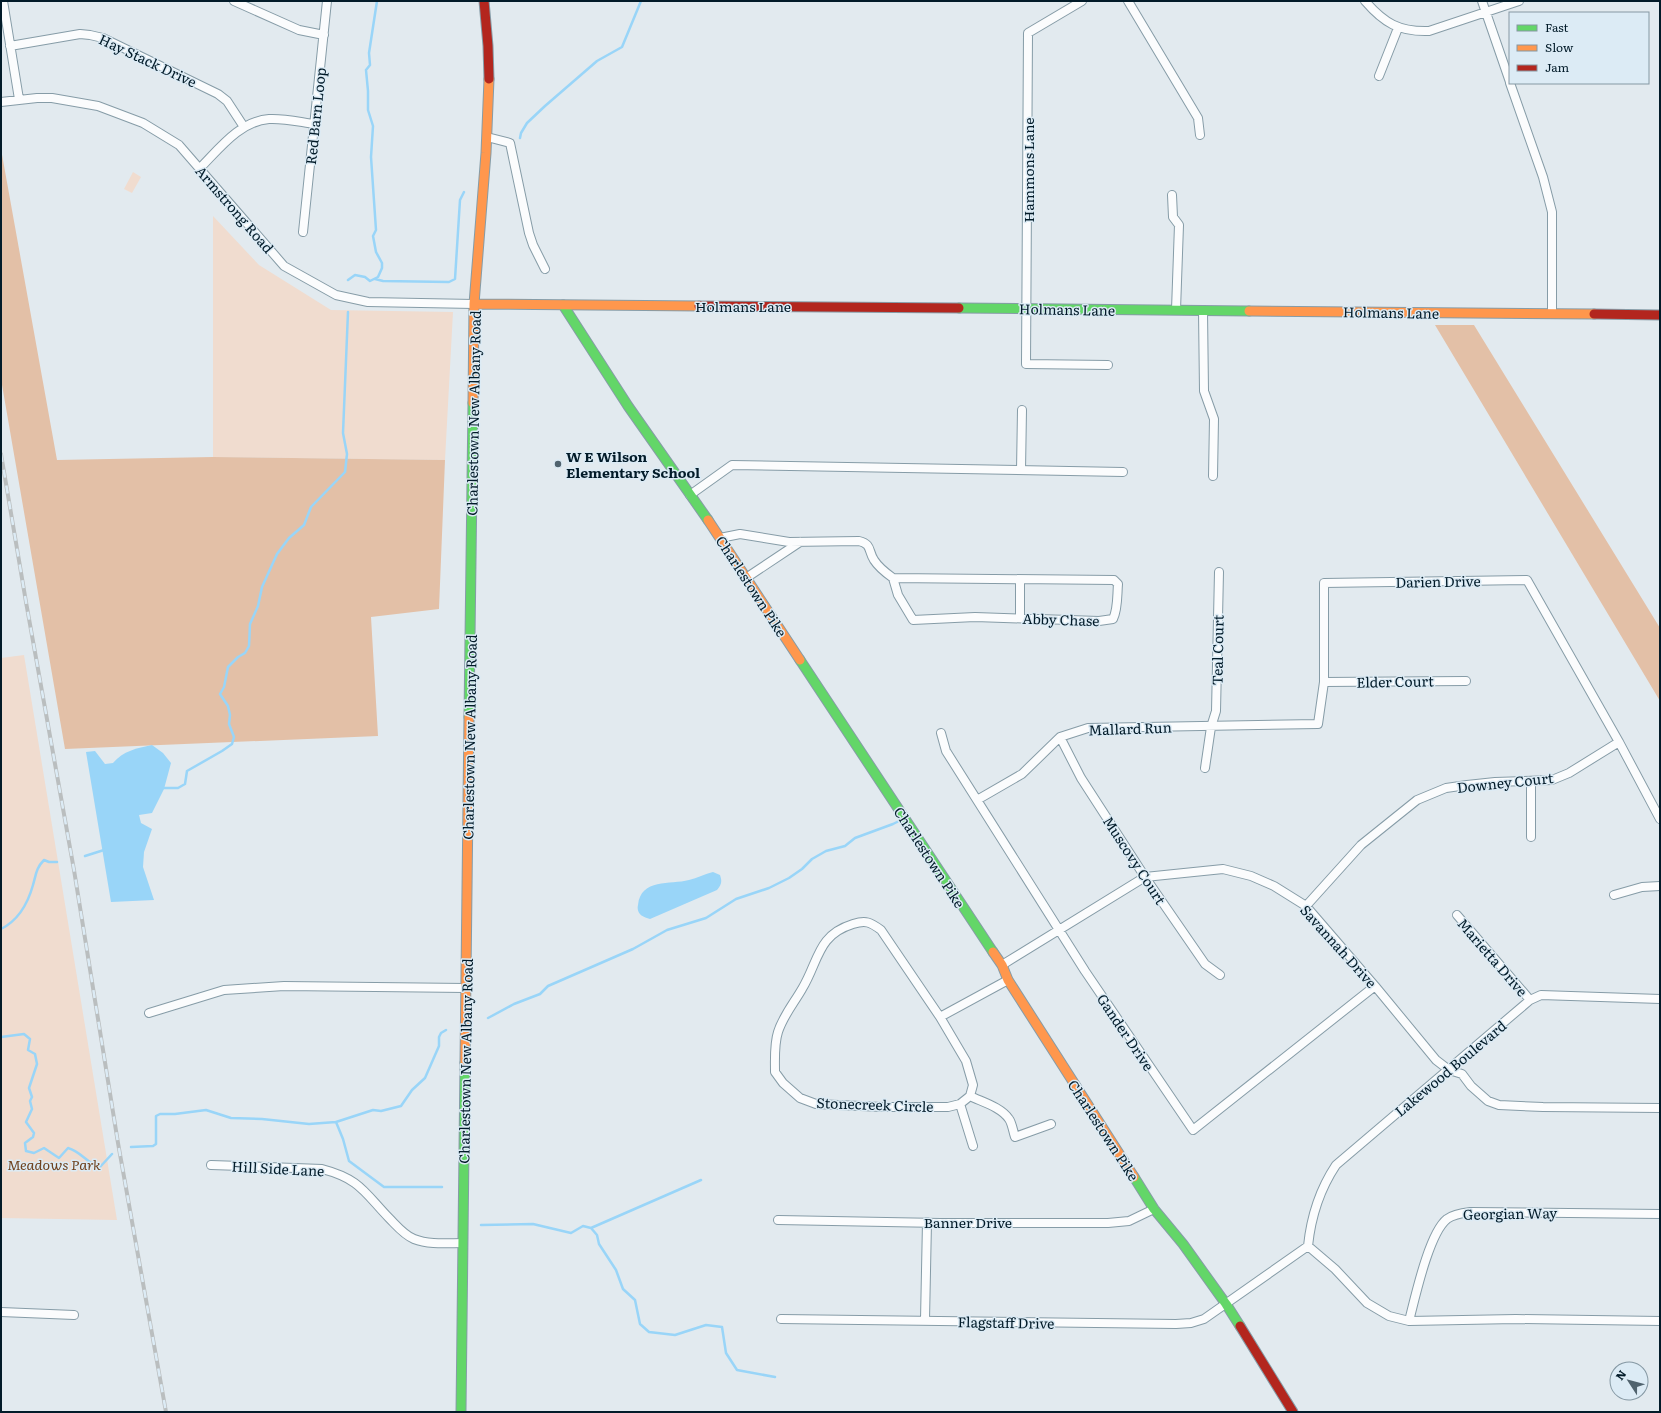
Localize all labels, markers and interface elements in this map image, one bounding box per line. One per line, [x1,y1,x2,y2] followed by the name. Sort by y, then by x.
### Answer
[1509,12,1649,84] legend
[1545,18,1569,36] text: Fast
[96,29,200,91] street label: Hay Stack Drive
[1545,38,1574,56] text: Slow
[1545,58,1570,76] text: Jam
[300,66,330,166] street label: Red Barn Loop
[1018,117,1038,223] street label: Hammons Lane
[191,161,279,257] street label: Armstrong Road
[695,296,791,316] street label: Holmans Lane
[1019,298,1115,320] street label: Holmans Lane
[1343,301,1439,323] street label: Holmans Lane
[461,310,485,516] street label: Charlestown New Albany Road
[566,446,700,482] place label: W E Wilson Elementary School
[553,459,563,469] marker: W E Wilson Elementary School
[712,532,792,640] street label: Charlestown Pike
[1395,570,1481,592] street label: Darien Drive
[1022,608,1100,630] street label: Abby Chase
[1206,614,1228,686] street label: Teal Court
[457,634,481,840] street label: Charlestown New Albany Road
[1356,670,1434,692] street label: Elder Court
[1088,717,1172,739] street label: Mallard Run
[1456,767,1555,797] street label: Downey Court
[890,803,970,911] street label: Charlestown Pike
[1099,812,1171,908] street label: Muscovy Court
[1296,900,1382,992] street label: Savannah Drive
[1453,914,1533,1000] street label: Marietta Drive
[453,958,477,1164] street label: Charlestown New Albany Road
[1093,990,1159,1074] street label: Gander Drive
[1390,1015,1510,1121] street label: Lakewood Boulevard
[1064,1076,1144,1184] street label: Charlestown Pike
[816,1092,934,1116] street label: Stonecreek Circle
[7,1154,101,1174] park label: Meadows Park
[231,1156,325,1180] street label: Hill Side Lane
[1463,1202,1558,1224] street label: Georgian Way
[924,1212,1012,1232] street label: Banner Drive
[957,1311,1055,1333] street label: Flagstaff Drive
[1609,1361,1649,1401] north arrow
[1611,1366,1629,1383] text: N

